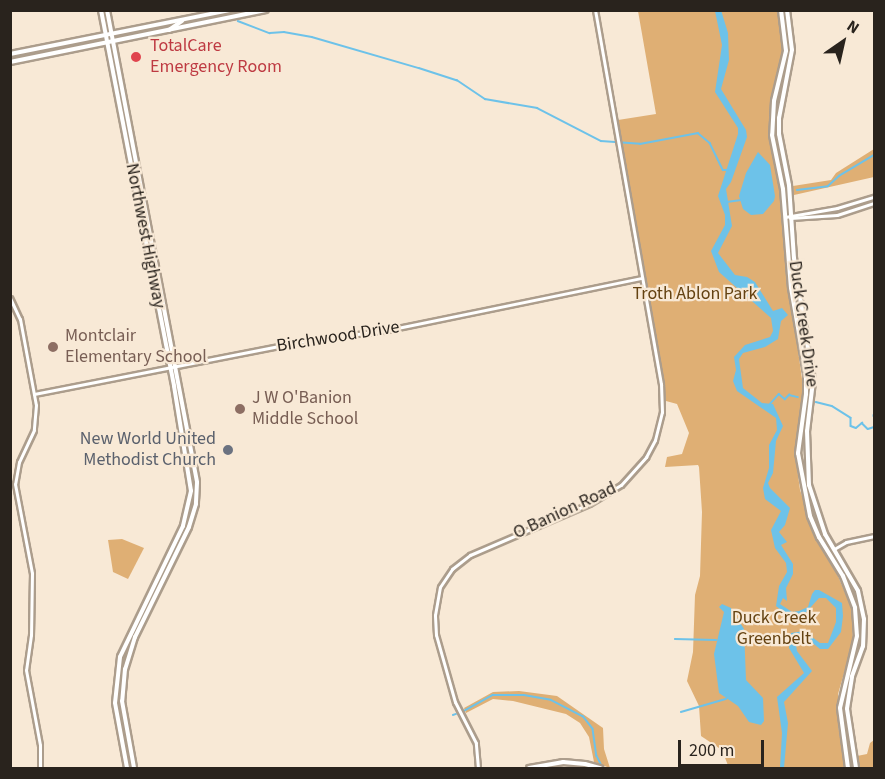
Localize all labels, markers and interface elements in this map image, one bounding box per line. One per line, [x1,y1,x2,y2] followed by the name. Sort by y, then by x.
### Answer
[813,12,873,72] north arrow
[842,15,864,39] text: N
[150,36,282,78] place label: TotalCare Emergency Room
[127,48,145,66] marker: TotalCare Emergency Room
[120,162,170,310] street label: Northwest Highway
[783,259,823,389] street label: Duck Creek Drive
[633,283,757,305] park label: Troth Ablon Park
[275,317,401,357] street label: Birchwood Drive
[65,326,207,368] place label: Montclair Elementary School
[46,340,60,354] marker: Montclair Elementary School
[252,388,358,430] place label: J W O'Banion Middle School
[233,402,247,416] marker: J W O'Banion Middle School
[80,429,216,472] place label: New World United Methodist Church
[221,443,235,457] marker: New World United Methodist Church
[510,478,620,544] street label: O Banion Road
[732,608,816,650] park label: Duck Creek Greenbelt
[681,728,766,766] scale bar
[689,738,734,763] text: 200 m

